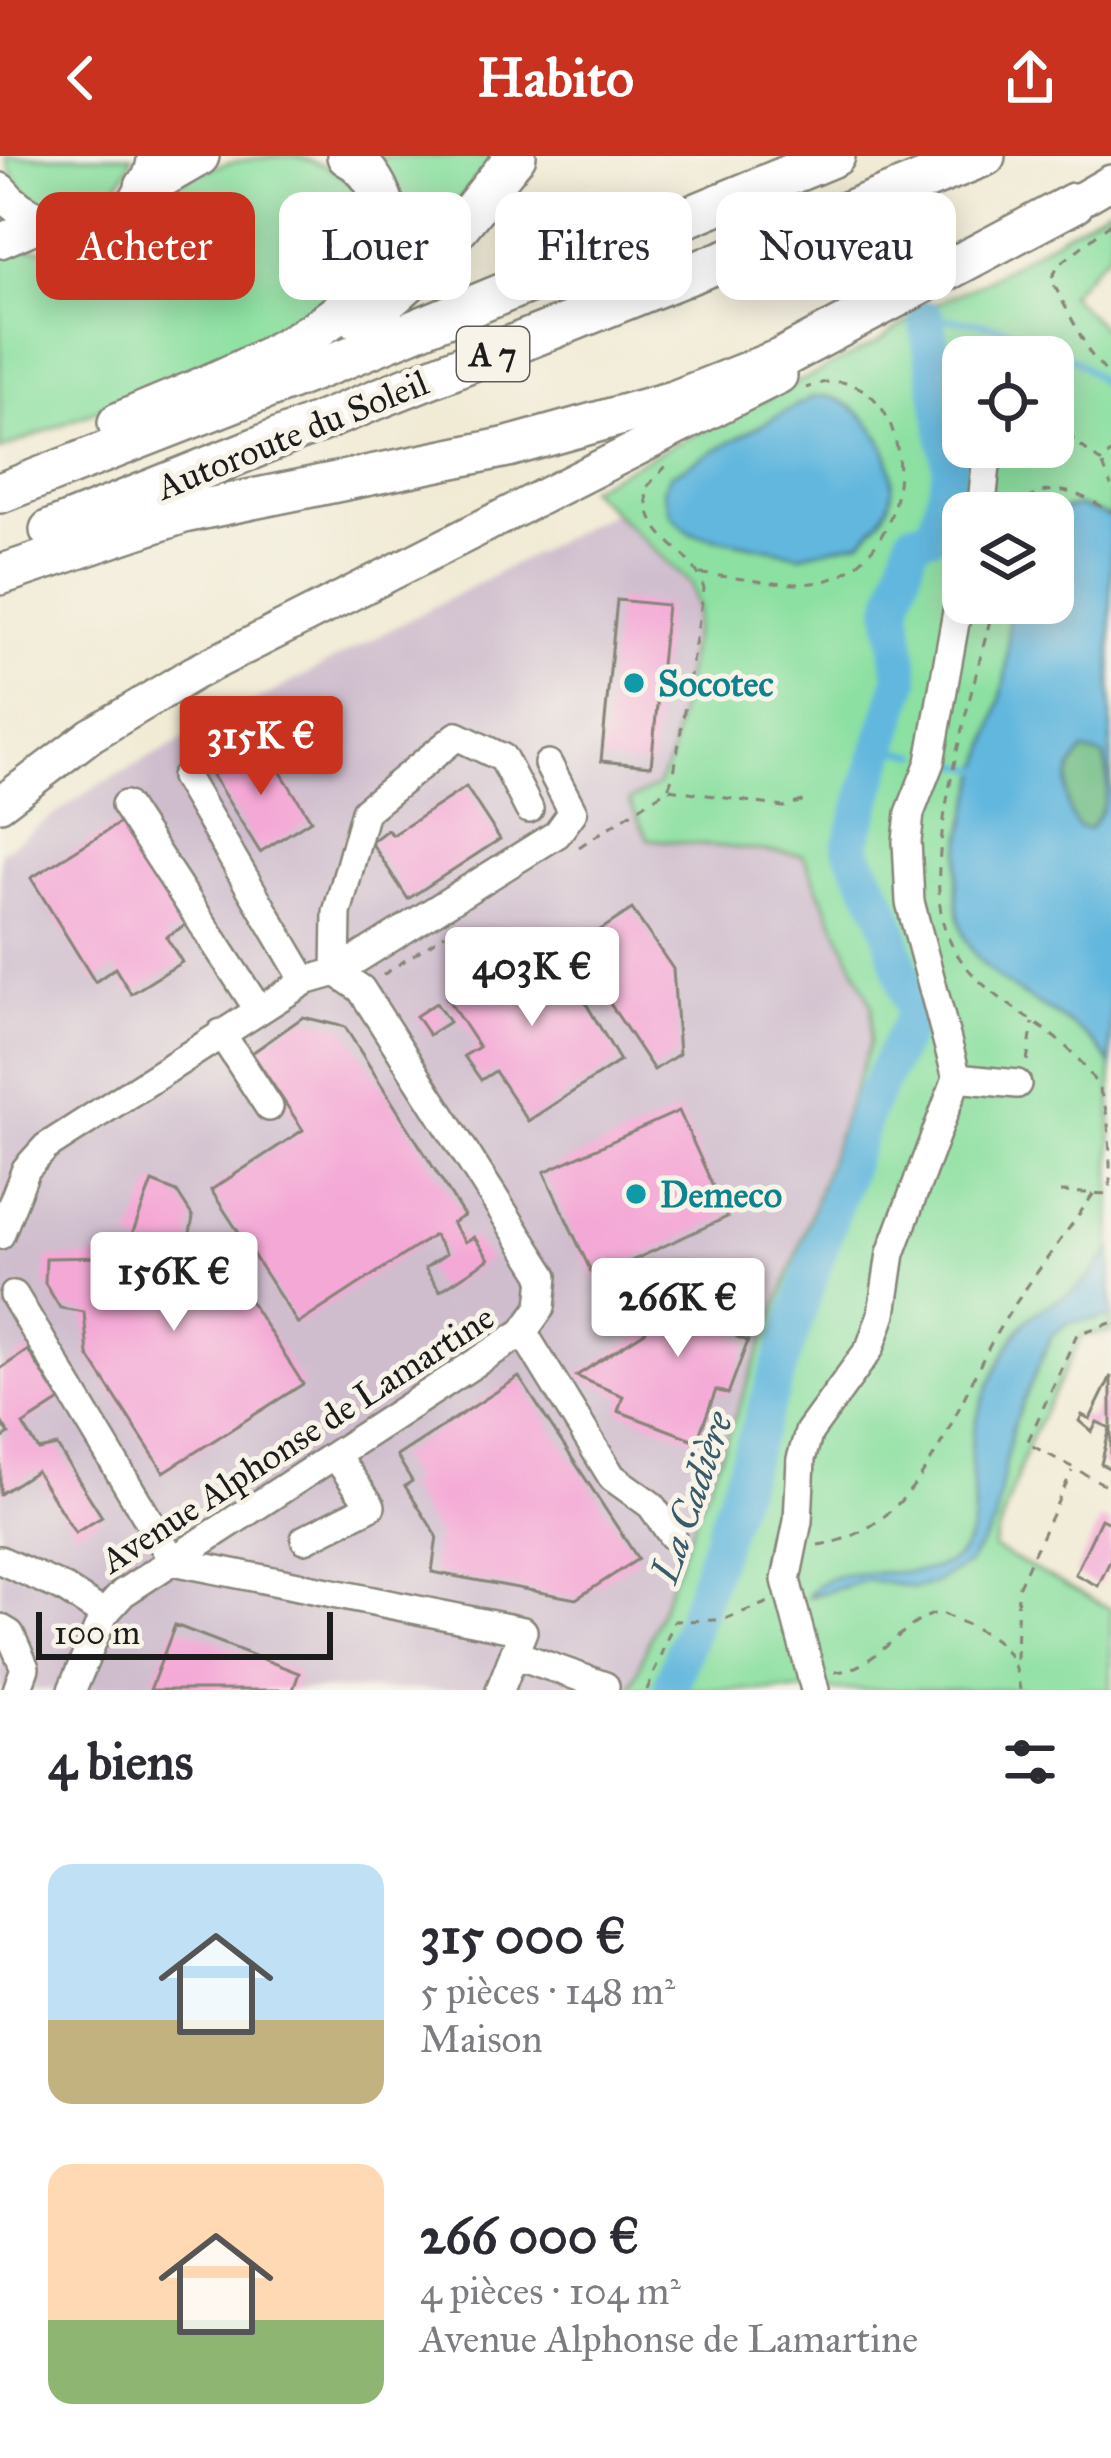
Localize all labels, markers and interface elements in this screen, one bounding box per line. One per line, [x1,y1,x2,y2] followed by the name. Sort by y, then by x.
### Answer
[48,45,114,111] icon: back
[477,45,634,111] text: Habito
[997,45,1063,111] icon: share
[36,192,255,300] chip: Acheter
[279,192,471,300] chip: Louer
[495,192,692,300] chip: Filtres
[716,192,956,300] chip: Nouveau
[457,327,529,381] road number: A 7
[942,336,1074,624] map controls
[942,336,1074,468] button: locate
[148,360,435,510] street label: Autoroute du Soleil
[942,492,1074,624] button: layers
[658,662,774,706] place label: Socotec
[621,670,647,696] marker: Socotec
[163,696,359,798] pin: 315K €
[207,711,315,759] text: 315K €
[434,927,630,1029] pin: 403K €
[472,942,592,990] text: 403K €
[660,1173,782,1217] place label: Demeco
[623,1181,649,1207] marker: Demeco
[76,1232,272,1334] pin: 156K €
[118,1247,230,1295] text: 156K €
[580,1258,776,1360] pin: 266K €
[619,1273,737,1321] text: 266K €
[91,1295,502,1584] street label: Avenue Alphonse de Lamartine
[640,1404,744,1591] water label: La Cadière
[36,1606,333,1659] scale bar
[54,1613,140,1653] text: 100 m
[997,1729,1063,1795] icon: filters
[48,1731,193,1793] text: 4 biens
[420,1905,626,1967] text: 315 000 €
[144,1912,288,2056] icon: home
[420,1967,675,2015] text: 5 pièces · 148 m²
[420,2015,543,2063] text: Maison
[420,2205,639,2267] text: 266 000 €
[144,2212,288,2356] icon: home
[420,2267,681,2315] text: 4 pièces · 104 m²
[420,2315,918,2363] text: Avenue Alphonse de Lamartine

